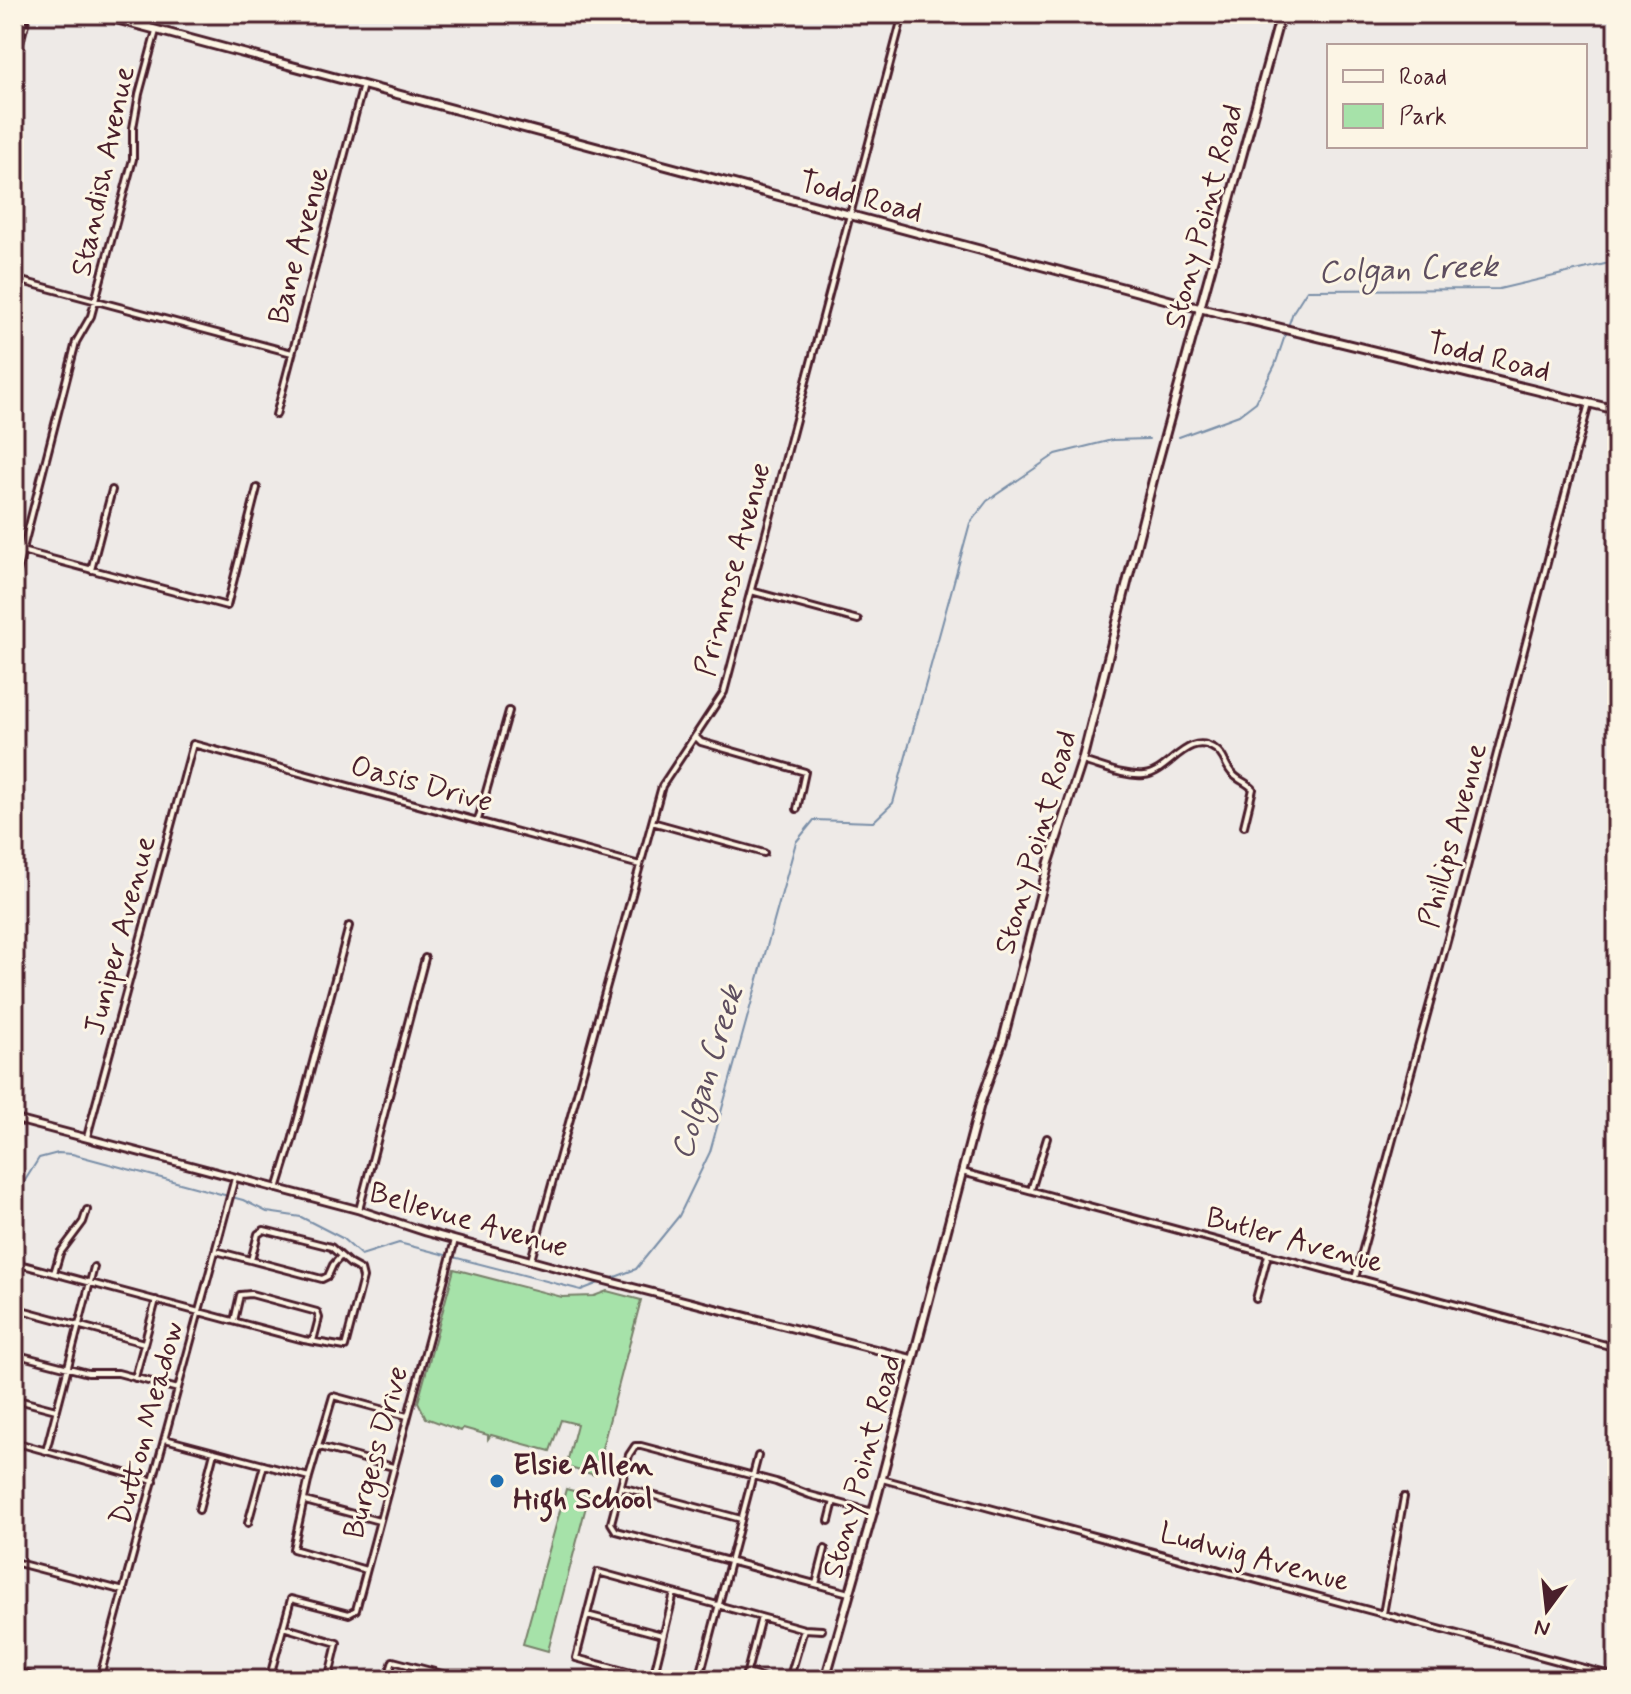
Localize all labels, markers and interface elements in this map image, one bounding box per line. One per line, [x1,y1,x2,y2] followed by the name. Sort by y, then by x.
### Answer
[1327,44,1587,148] legend
[1399,62,1447,93] text: Road
[62,63,145,280] street label: Standish Avenue
[1156,100,1253,333] street label: Stony Point Road
[1399,102,1447,133] text: Park
[260,162,339,329] street label: Bane Avenue
[795,162,927,233] street label: Todd Road
[1318,246,1500,297] water label: Colgan Creek
[1423,323,1555,392] street label: Todd Road
[686,458,781,681] street label: Primrose Avenue
[986,726,1087,959] street label: Stony Point Road
[1410,739,1497,932] street label: Phillips Avenue
[346,747,497,822] street label: Oasis Drive
[75,831,166,1039] street label: Juniper Avenue
[662,979,758,1165] water label: Colgan Creek
[365,1173,573,1267] street label: Bellevue Avenue
[1202,1198,1387,1283] street label: Butler Avenue
[102,1317,193,1530] street label: Dutton Meadow
[814,1350,911,1583] street label: Stony Point Road
[335,1362,420,1544] street label: Burgess Drive
[513,1446,653,1523] place label: Elsie Allen High School
[488,1472,506,1490] marker: Elsie Allen High School
[1155,1513,1354,1602] street label: Ludwig Avenue
[1507,1570,1587,1650] north arrow
[1532,1612,1553,1643] text: N

